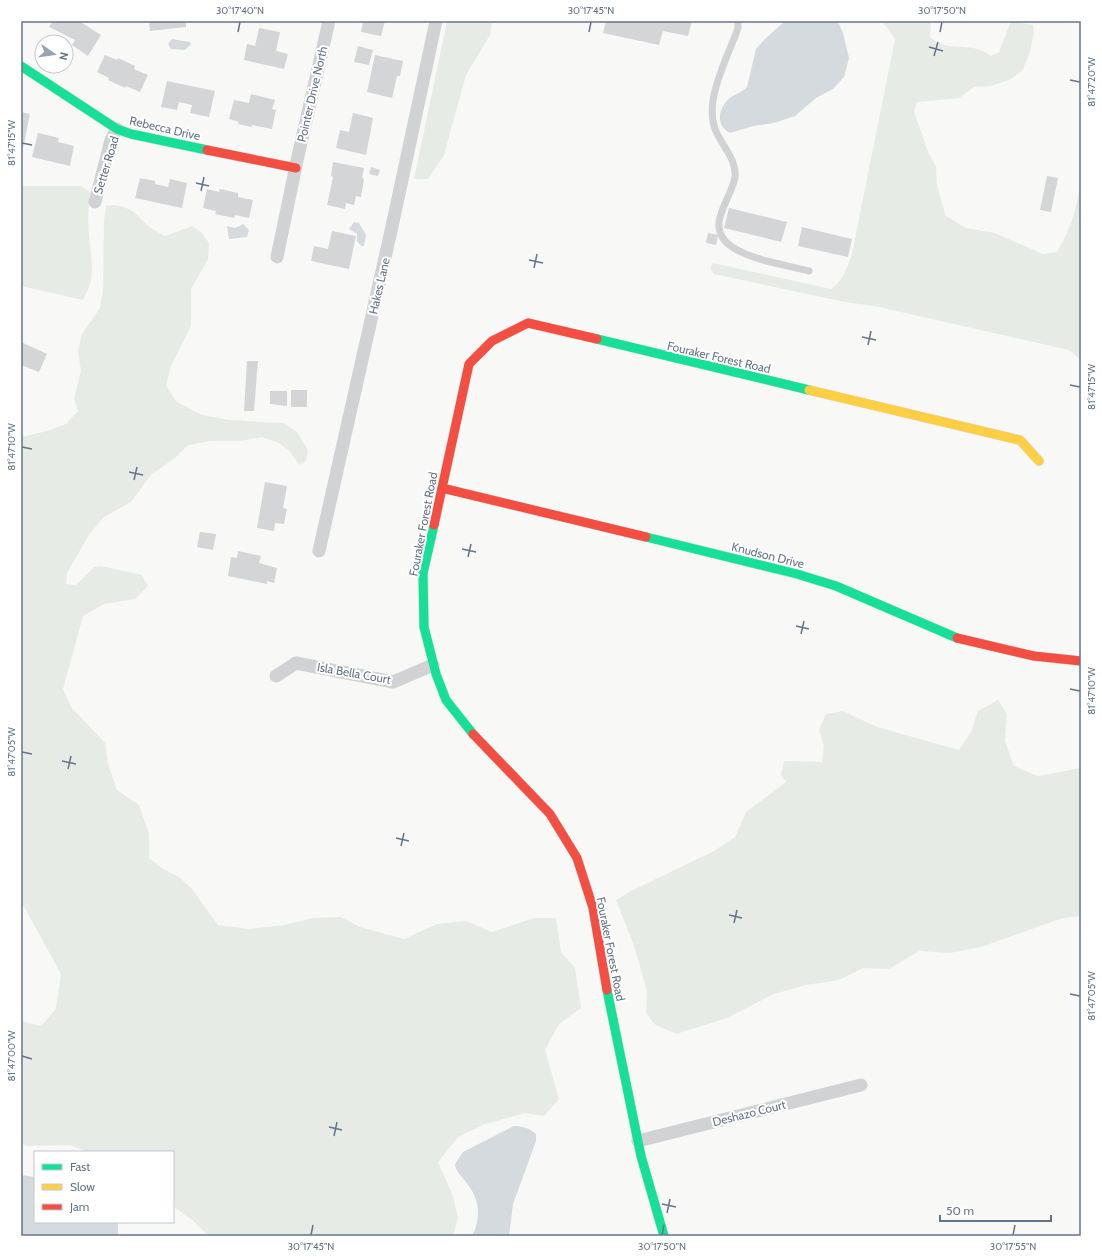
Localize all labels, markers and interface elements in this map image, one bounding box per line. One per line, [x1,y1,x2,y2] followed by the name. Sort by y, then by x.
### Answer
[216,4,264,17] text: 30°17'40"N
[568,4,614,17] text: 30°17'45"N
[918,4,966,17] text: 30°17'50"N
[34,34,74,74] north arrow
[294,45,330,143] street label: Pointer Drive North
[56,51,71,62] text: N
[1085,57,1098,107] text: 81°47'20"W
[128,113,202,143] street label: Rebecca Drive
[5,120,18,166] text: 81°47'15"W
[90,134,122,196] street label: Setter Road
[365,256,393,316] street label: Hakes Lane
[666,338,772,376] street label: Fouraker Forest Road
[1085,364,1098,410] text: 81°47'15"W
[5,423,18,471] text: 81°47'10"W
[406,471,440,577] street label: Fouraker Forest Road
[730,539,806,571] street label: Knudson Drive
[316,659,392,687] street label: Isla Bella Court
[1085,667,1098,715] text: 81°47'10"W
[5,727,18,777] text: 81°47'05"W
[594,896,628,1002] street label: Fouraker Forest Road
[1085,971,1098,1021] text: 81°47'05"W
[5,1030,18,1082] text: 81°47'00"W
[711,1097,787,1129] street label: Deshazo Court
[34,1151,174,1223] legend
[70,1159,90,1174] text: Fast
[70,1179,95,1194] text: Slow
[940,1197,1051,1223] scale bar
[69,1199,89,1214] text: Jam
[946,1203,974,1218] text: 50 m
[288,1240,334,1253] text: 30°17'45"N
[638,1240,686,1253] text: 30°17'50"N
[990,1240,1036,1253] text: 30°17'55"N

